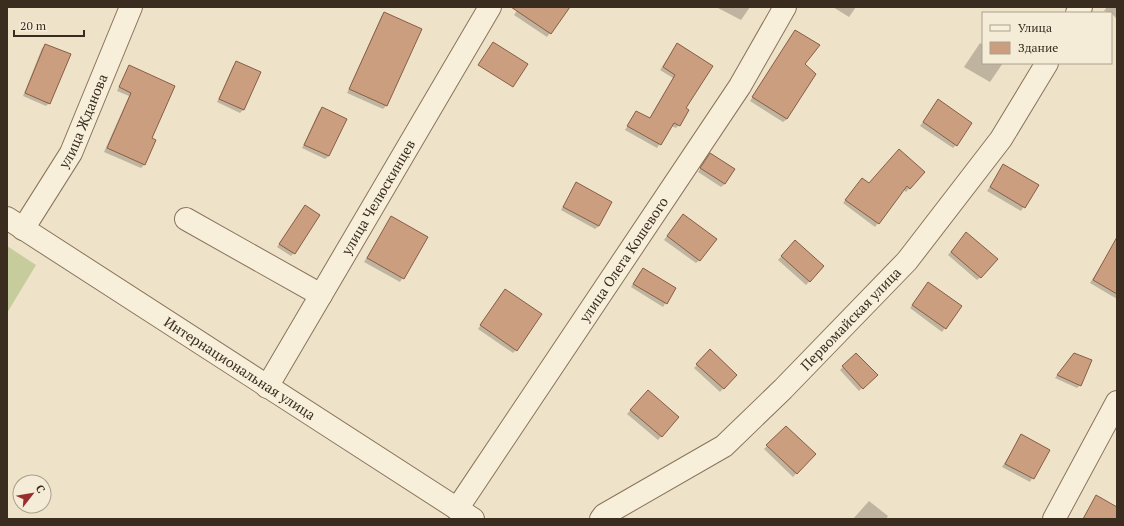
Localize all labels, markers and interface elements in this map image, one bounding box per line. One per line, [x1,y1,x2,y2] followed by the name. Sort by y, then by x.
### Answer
[14,12,84,38] scale bar
[982,12,1112,64] legend
[20,18,47,33] text: 20 m
[1018,20,1052,35] text: Улица
[1018,40,1058,55] text: Здание
[53,71,112,173] street label: улица Жданова
[336,136,419,259] street label: улица Челюскинцев
[574,193,672,327] street label: улица Олега Кошевого
[796,263,905,374] street label: Первомайская улица
[160,312,319,424] street label: Интернациональная улица
[12,474,52,514] north arrow
[33,482,48,496] text: С

